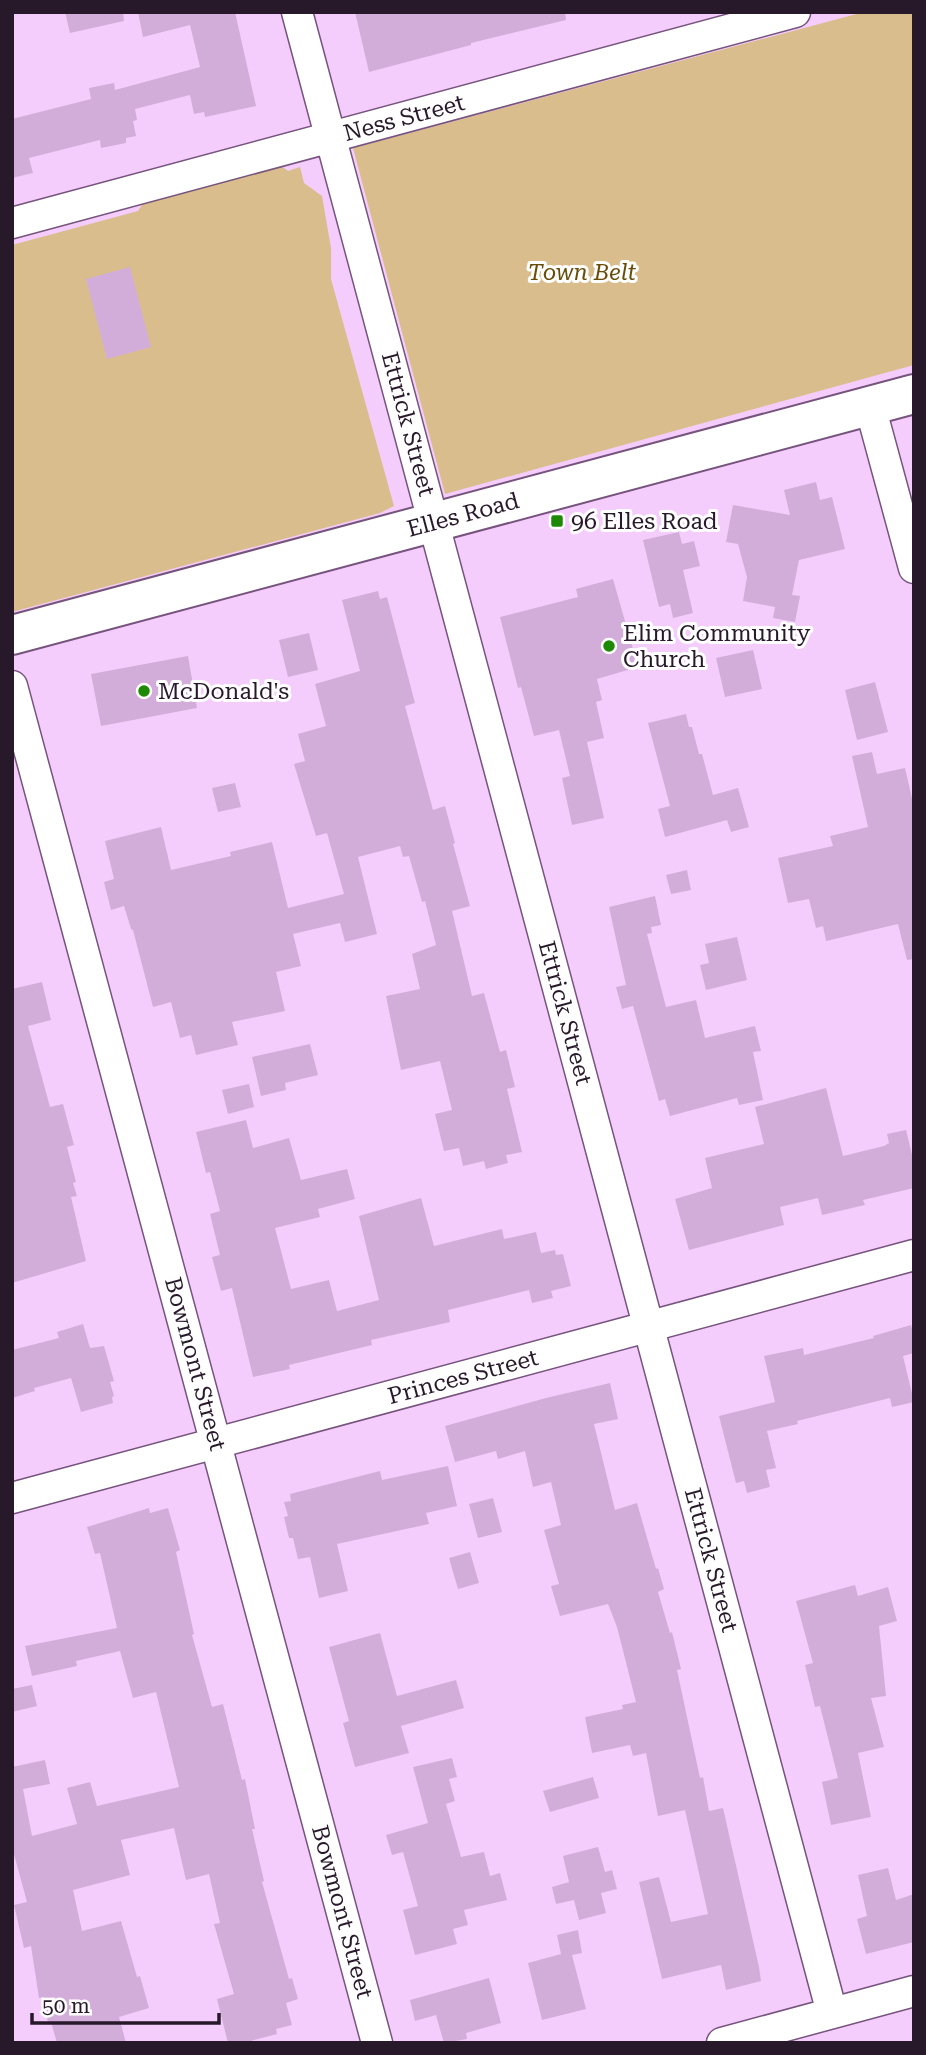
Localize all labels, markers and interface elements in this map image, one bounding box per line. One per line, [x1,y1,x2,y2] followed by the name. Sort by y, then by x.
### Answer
[340,89,468,147] street label: Ness Street
[528,259,637,286] park label: Town Belt
[376,349,440,499] street label: Ettrick Street
[404,487,522,543] street label: Elles Road
[571,508,718,535] place label: 96 Elles Road
[549,513,565,529] marker: 96 Elles Road
[623,620,811,673] place label: Elim Community Church
[601,638,617,654] marker: Elim Community Church
[158,678,289,705] place label: McDonald's
[136,683,152,699] marker: McDonald's
[533,938,597,1088] street label: Ettrick Street
[159,1274,231,1454] street label: Bowmont Street
[385,1344,542,1410] street label: Princes Street
[679,1485,743,1635] street label: Ettrick Street
[306,1822,378,2002] street label: Bowmont Street
[32,1982,219,2026] scale bar
[42,1994,90,2018] text: 50 m

